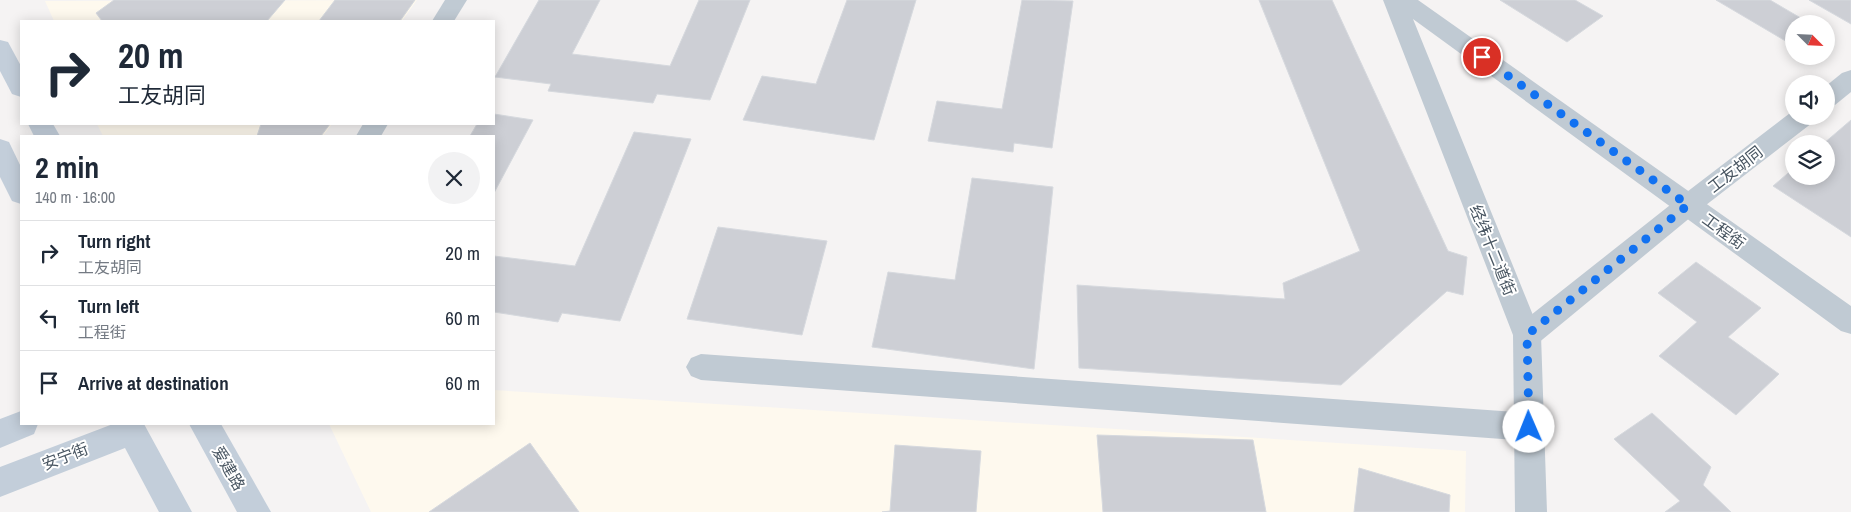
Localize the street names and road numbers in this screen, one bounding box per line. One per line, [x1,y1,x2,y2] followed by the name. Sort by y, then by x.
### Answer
[1703,141,1767,197] street label: 工友胡同
[1465,201,1521,299] street label: 经纬十二道街
[1698,208,1750,254] street label: 工程街
[39,437,91,475] street label: 安宁街
[207,442,251,494] street label: 爱建路

